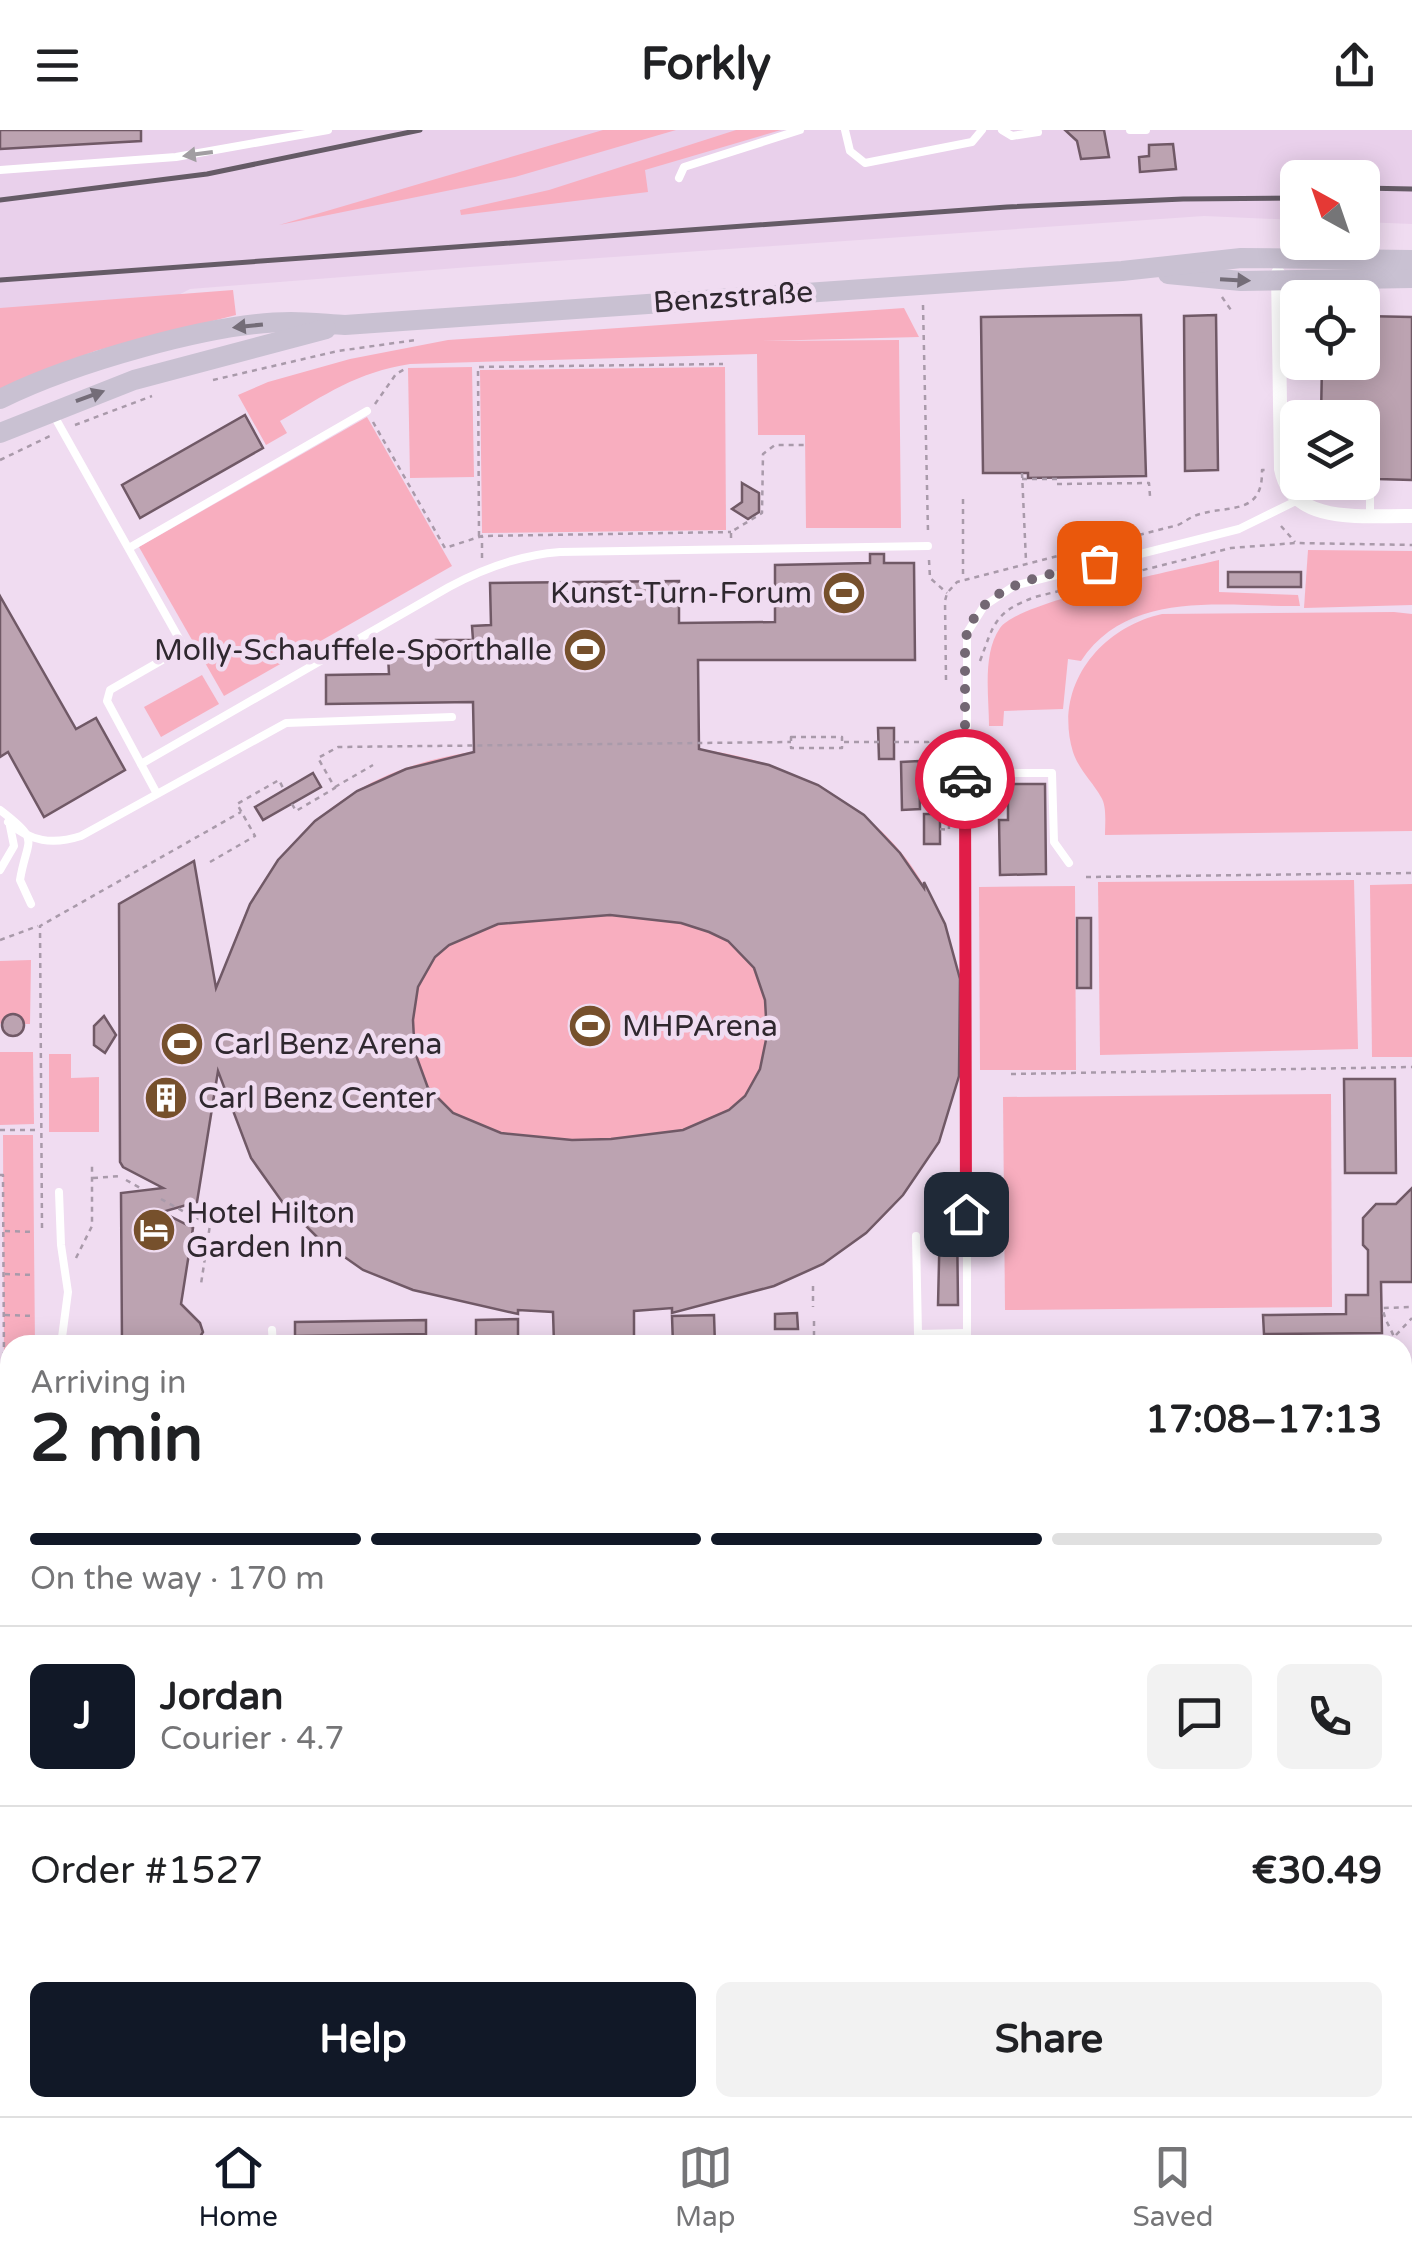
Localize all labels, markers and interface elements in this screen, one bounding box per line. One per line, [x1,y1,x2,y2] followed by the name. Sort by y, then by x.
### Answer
[30,38,85,93] icon: menu
[641,38,771,92] text: Forkly
[1327,38,1382,93] icon: share
[181,146,213,162] one-way arrow
[1280,160,1380,260] north arrow
[1280,160,1380,500] map controls
[1219,272,1251,288] one-way arrow
[652,273,814,322] street label: Benzstraße
[1280,280,1380,380] button: locate
[232,318,263,334] one-way arrow
[75,388,105,403] one-way arrow
[1280,400,1380,500] button: layers
[1057,521,1142,606] pin
[1072,536,1127,591] icon: bag
[821,570,867,616] sports icon: Kunst-Turn-Forum
[550,575,812,612] place label: Kunst-Turn-Forum
[562,627,608,673] sports icon: Molly-Schauffele-Sporthalle
[154,632,552,669] place label: Molly-Schauffele-Sporthalle
[915,729,1015,829] courier
[938,752,993,807] icon: car
[567,1003,613,1049] sports icon: MHPArena
[622,1008,778,1045] place label: MHPArena
[159,1021,205,1067] sports icon: Carl Benz Arena
[214,1026,442,1063] place label: Carl Benz Arena
[143,1075,189,1121] building icon: Carl Benz Center
[198,1080,437,1117] place label: Carl Benz Center
[924,1172,1009,1257] pin
[939,1187,994,1242] icon: home
[186,1195,355,1266] place label: Hotel Hilton Garden Inn
[131,1207,177,1253] hotel icon: Hotel Hilton Garden Inn
[30,1364,187,1402] text: Arriving in
[1145,1397,1382,1443] text: 17:08–17:13
[30,1400,203,1479] text: 2 min
[30,1560,325,1598] text: On the way · 170 m
[1147,1664,1252,1769] button: chat
[1277,1664,1382,1769] button: phone
[160,1674,283,1720] text: Jordan
[74,1693,91,1739] text: J
[160,1720,344,1758] text: Courier · 4.7
[30,1848,263,1894] text: Order #1527
[1252,1848,1382,1894] text: €30.49
[30,1982,696,2097] button: Help
[716,1982,1382,2097] button: Share
[199,2140,278,2234] tab: Home
[675,2140,735,2234] tab: Map
[1133,2140,1213,2234] tab: Saved

